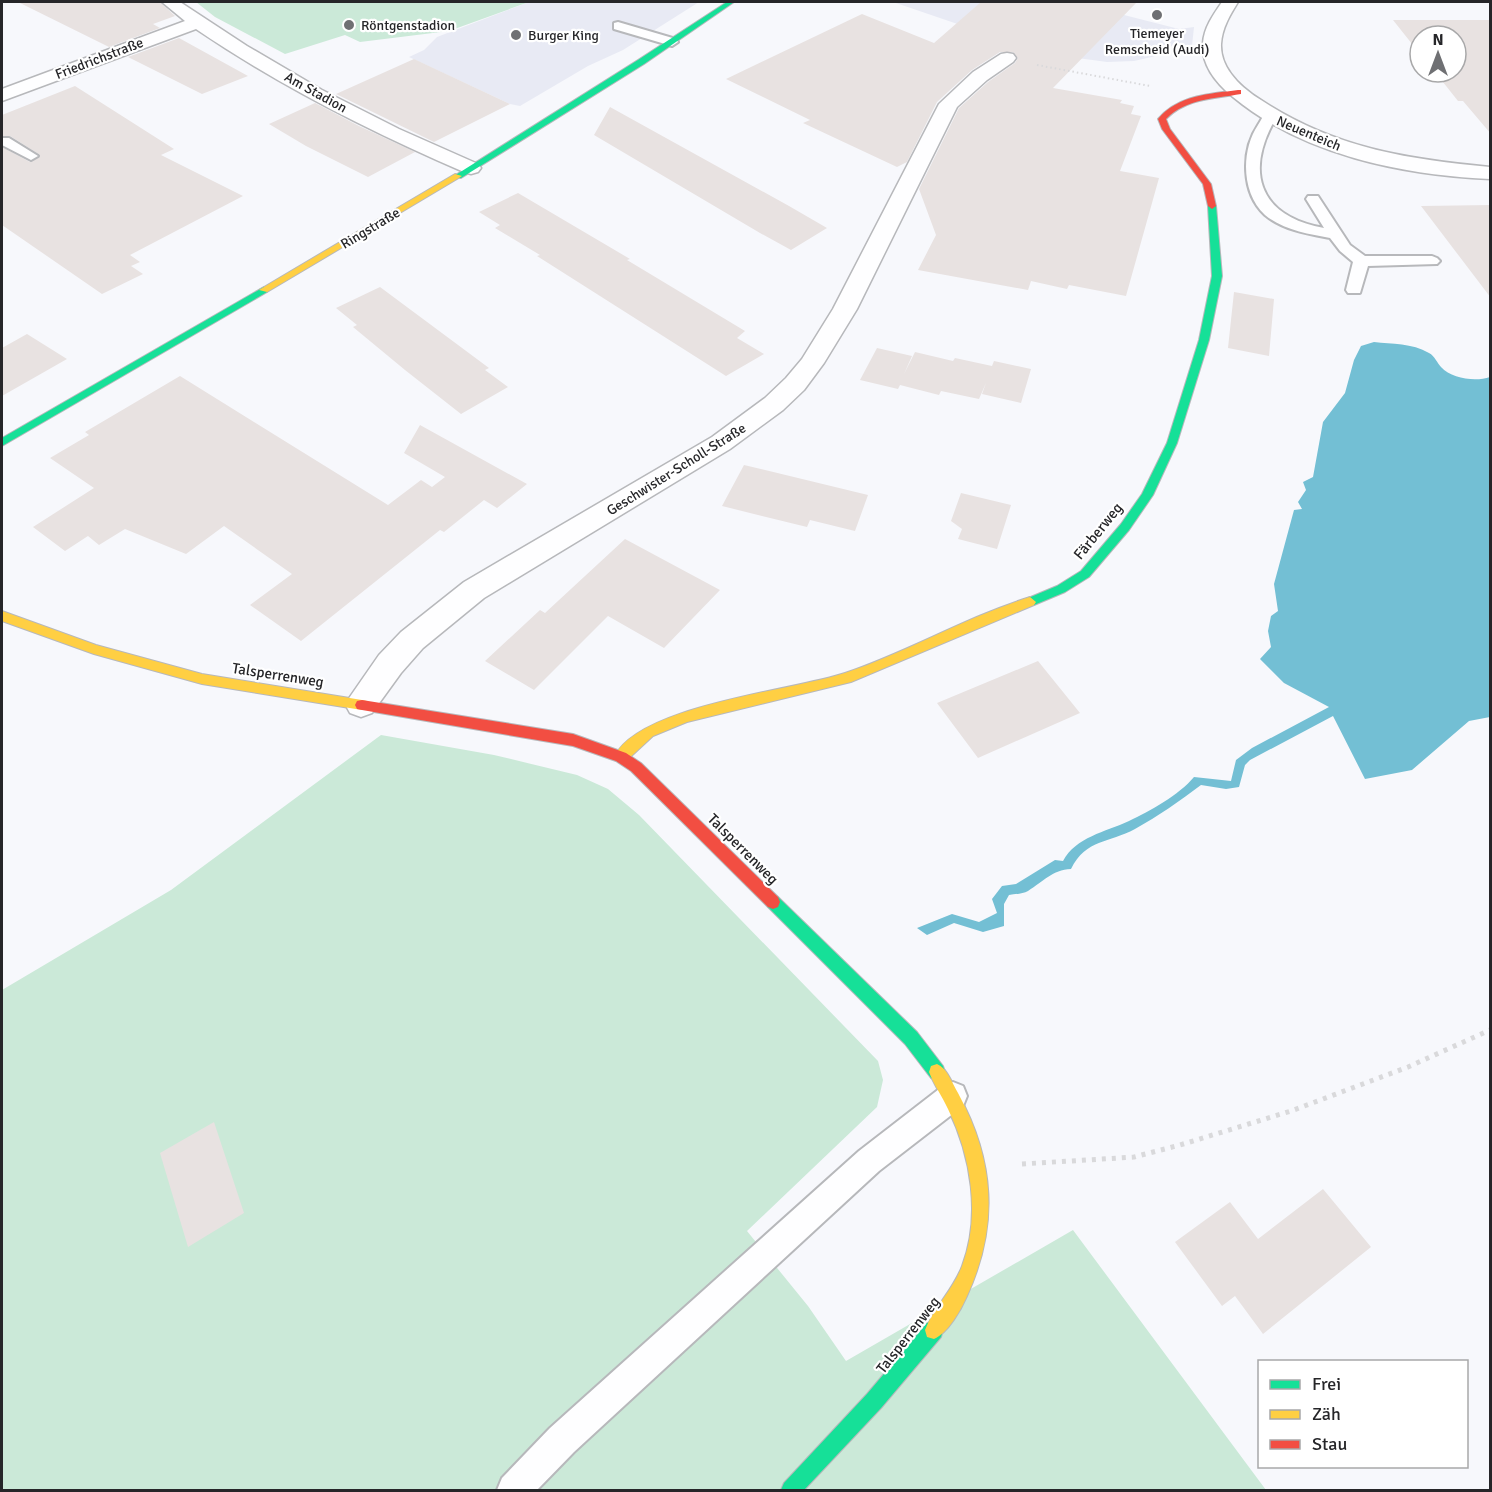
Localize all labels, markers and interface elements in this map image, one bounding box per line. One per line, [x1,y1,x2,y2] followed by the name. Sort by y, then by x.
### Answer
[1150,8,1164,22] marker: Tiemeyer Remscheid (Audi)
[361,17,455,34] place label: Röntgenstadion
[342,18,356,32] marker: Röntgenstadion
[1408,24,1468,84] north arrow
[1105,25,1209,58] place label: Tiemeyer Remscheid (Audi)
[528,27,599,44] place label: Burger King
[509,28,523,42] marker: Burger King
[1432,30,1444,50] text: N
[53,34,146,83] street label: Friedrichstraße
[282,68,350,117] street label: Am Stadion
[1274,112,1344,155] street label: Neuenteich
[338,204,403,253] street label: Ringstraße
[604,420,749,519] street label: Geschwister-Scholl-Straße
[1070,499,1126,563] street label: Färberweg
[231,659,325,691] street label: Talsperrenweg
[704,810,782,888] street label: Talsperrenweg
[872,1293,944,1377] street label: Talsperrenweg
[1258,1360,1468,1468] legend
[1312,1373,1341,1395] text: Frei
[1312,1403,1341,1425] text: Zäh
[1312,1433,1347,1455] text: Stau

